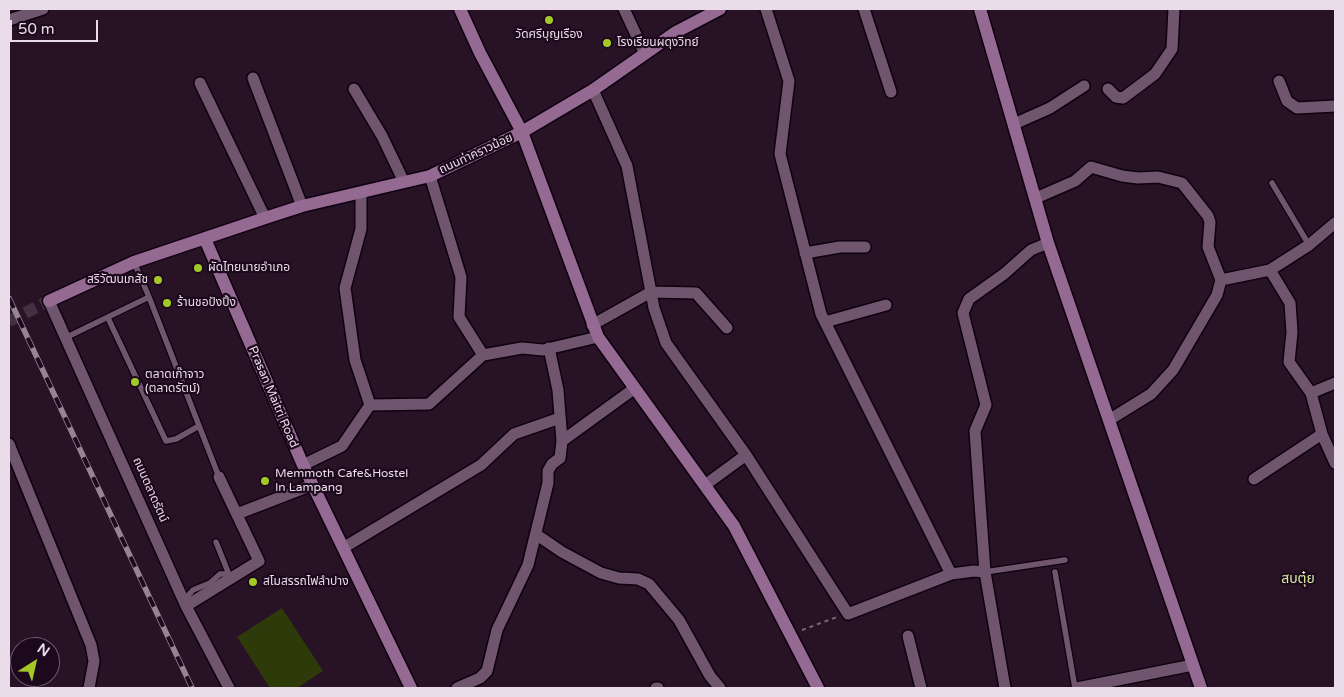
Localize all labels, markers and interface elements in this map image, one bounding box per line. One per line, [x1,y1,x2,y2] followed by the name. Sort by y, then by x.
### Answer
[12,10,100,42] scale bar
[543,14,555,26] marker: วัดศรีบุญเรือง
[18,20,55,38] text: 50 m
[515,28,583,42] place label: วัดศรีบุญเรือง
[617,36,699,50] place label: โรงเรียนผดุงวิทย์
[601,37,613,49] marker: โรงเรียนผดุงวิทย์
[437,131,515,177] street label: ถนนท่าคราวน้อย
[208,261,290,275] place label: ผัดไทยนายอำเภอ
[192,262,204,274] marker: ผัดไทยนายอำเภอ
[87,273,148,287] place label: สริวัฒนเภสัช
[152,274,164,286] marker: สริวัฒนเภสัช
[177,296,236,310] place label: ร้านชอปังปิ้ง
[161,297,173,309] marker: ร้านชอปังปิ้ง
[245,344,301,450] street label: Prasan Maitri Road
[145,368,205,396] place label: ตลาดเก๊าจาว (ตลาดรัตน์)
[129,376,141,388] marker: ตลาดเก๊าจาว (ตลาดรัตน์)
[129,455,171,525] street label: ถนนตลาดรัตน์
[275,467,408,495] place label: Memmoth Cafe&Hostel In Lampang
[259,475,271,487] marker: Memmoth Cafe&Hostel In Lampang
[1281,571,1315,587] district label: สบตุ๋ย
[263,575,349,589] place label: สโมสรรถไฟลำปาง
[247,576,259,588] marker: สโมสรรถไฟลำปาง
[10,637,60,687] north arrow
[34,640,53,660] text: N

